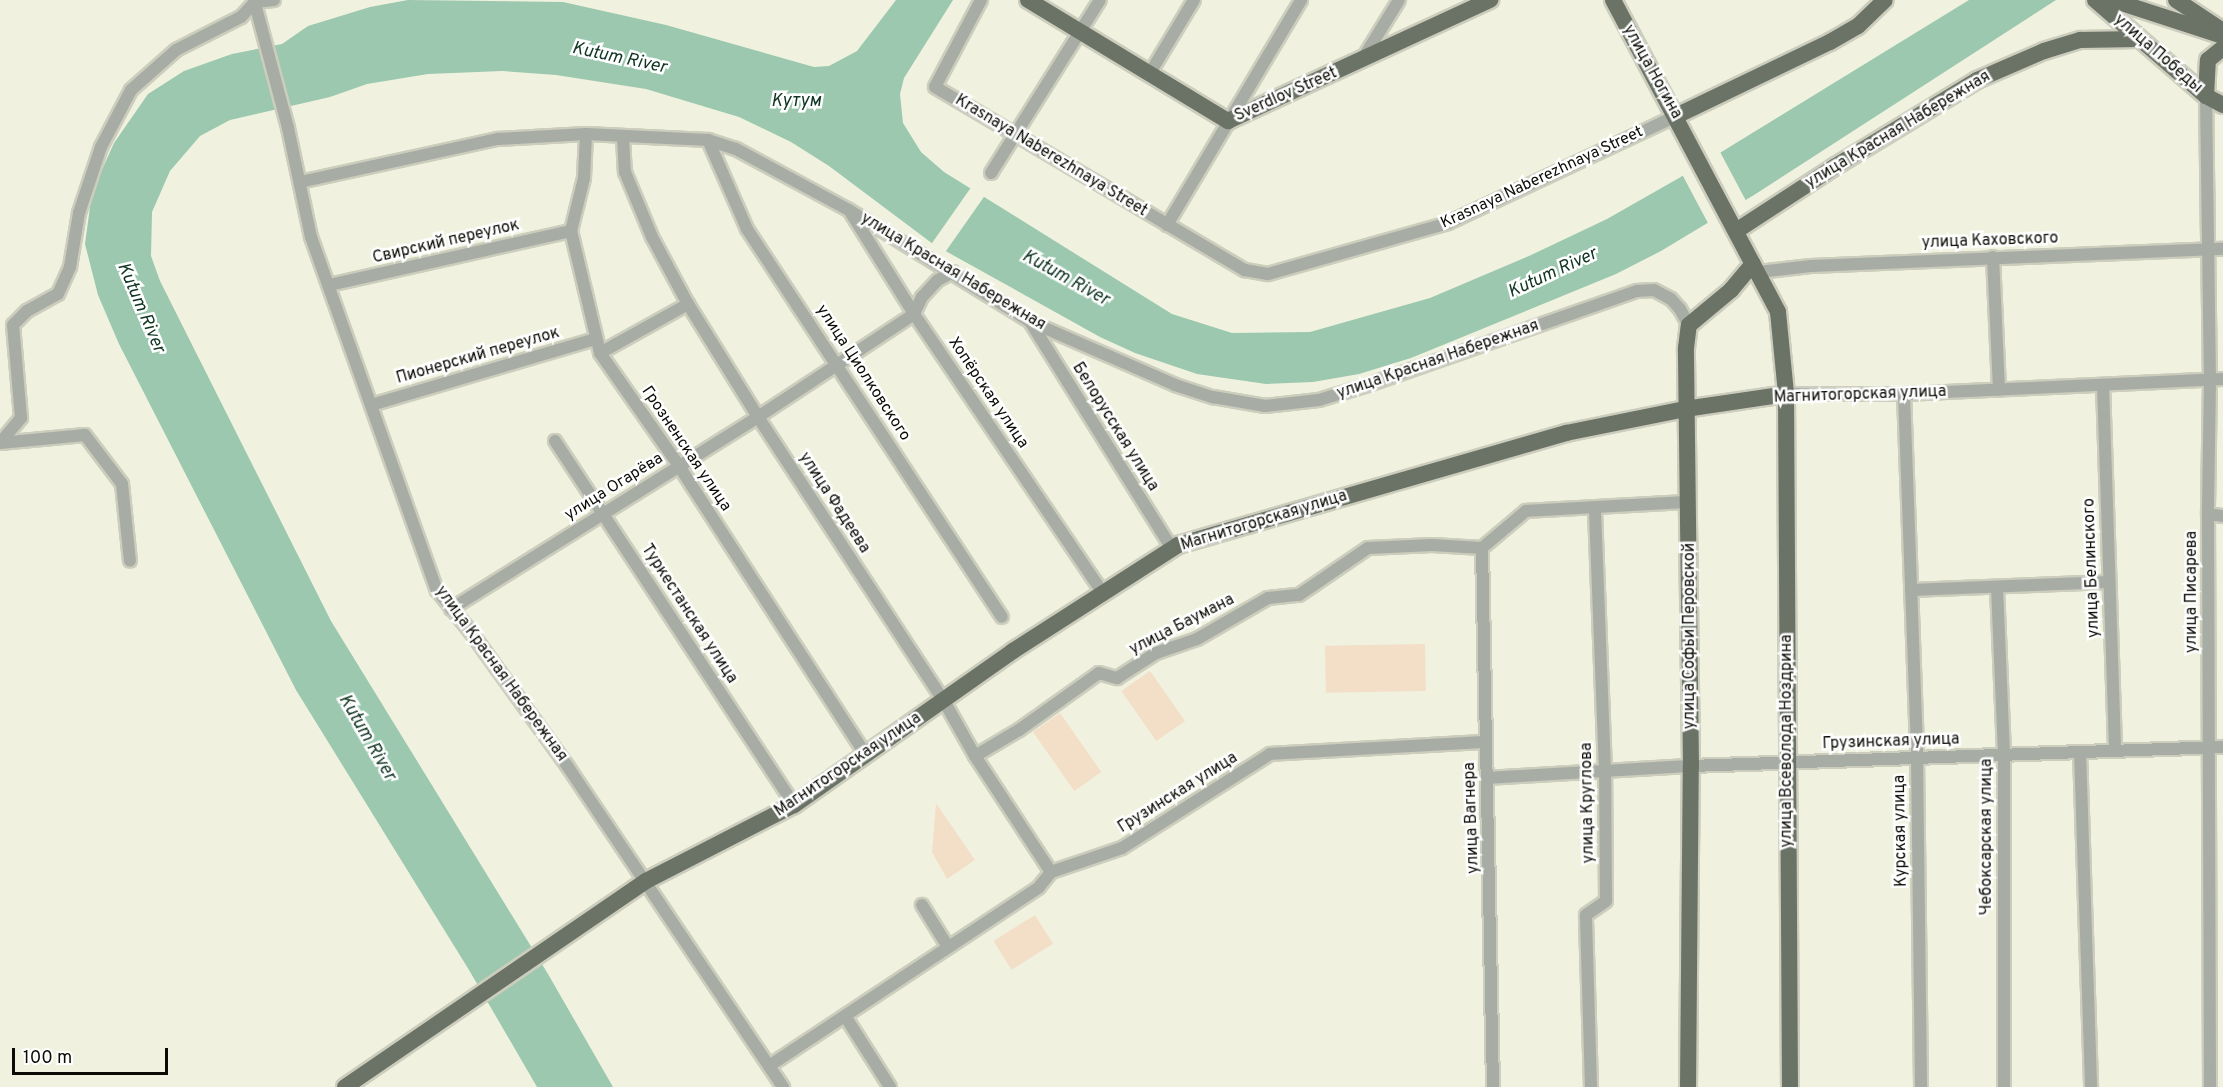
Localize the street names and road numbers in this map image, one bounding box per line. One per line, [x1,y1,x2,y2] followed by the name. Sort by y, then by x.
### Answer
[2110,10,2206,98] street label: улица Победы
[1618,22,1686,122] street label: улица Ногина
[1232,64,1340,126] street label: Sverdlov Street
[1802,67,1994,193] street label: улица Красная Набережная
[951,91,1151,221] street label: Krasnaya Naberezhnaya Street
[1438,123,1646,233] street label: Krasnaya Naberezhnaya Street
[857,209,1049,335] street label: улица Красная Набережная
[371,216,521,268] street label: Свирский переулок
[1921,229,2059,253] street label: улица Каховского
[812,301,914,445] street label: улица Циолковского
[1335,316,1541,404] street label: улица Красная Набережная
[394,323,562,389] street label: Пионерский переулок
[944,334,1032,452] street label: Хопёрская улица
[1068,359,1162,495] street label: Белорусская улица
[1773,382,1947,408] street label: Магнитогорская улица
[637,383,735,515] street label: Грозненская улица
[561,449,667,525] street label: улица Огарёва
[794,449,874,557] street label: улица Фадеева
[1179,487,1349,555] street label: Магнитогорская улица
[2080,498,2104,638] street label: улица Белинского
[2182,531,2202,653] street label: улица Писарева
[637,541,741,687] street label: Туркестанская улица
[1680,543,1700,729] street label: улица Софьи Перовской
[431,583,571,765] street label: улица Красная Набережная
[1126,590,1238,660] street label: улица Баумана
[1777,634,1797,848] street label: улица Всеволода Ноздрина
[771,709,925,821] street label: Магнитогорская улица
[1822,730,1960,754] street label: Грузинская улица
[1577,742,1599,864] street label: улица Круглова
[1115,748,1241,838] street label: Грузинская улица
[1977,758,1997,916] street label: Чебоксарская улица
[1460,762,1484,874] street label: улица Вагнера
[1890,775,1912,887] street label: Курская улица

